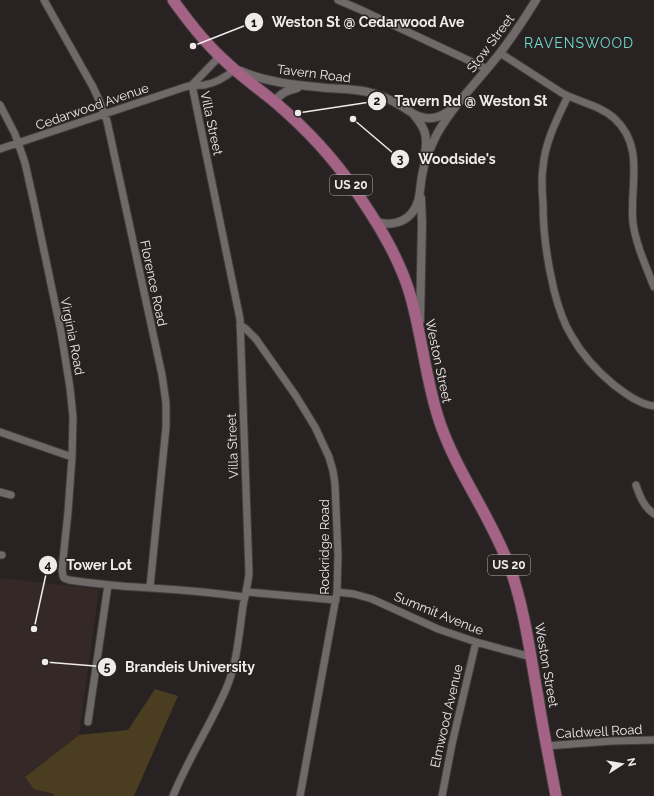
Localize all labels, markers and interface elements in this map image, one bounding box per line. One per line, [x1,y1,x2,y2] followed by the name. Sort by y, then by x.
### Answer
[244,9,473,35] callout: Weston St @ Cedarwood Ave
[464,11,518,75] street label: Stow Street
[272,14,465,30] text: Weston St @ Cedarwood Ave
[251,16,257,30] text: 1
[524,35,634,51] district label: RAVENSWOOD
[276,62,352,85] street label: Tavern Road
[34,80,151,133] street label: Cedarwood Avenue
[367,88,556,114] callout: Tavern Rd @ Weston St
[197,90,226,157] street label: Villa Street
[395,93,548,109] text: Tavern Rd @ Weston St
[374,94,381,108] text: 2
[390,146,504,172] callout: Woodside's
[418,151,496,167] text: Woodside's
[397,152,404,166] text: 3
[330,175,372,195] road number: US 20
[137,239,170,328] street label: Florence Road
[58,296,87,376] street label: Virginia Road
[422,318,455,405] street label: Weston Street
[224,413,241,479] street label: Villa Street
[317,499,332,595] street label: Rockridge Road
[38,552,140,578] callout: Tower Lot
[488,555,530,575] road number: US 20
[66,557,132,573] text: Tower Lot
[45,558,52,572] text: 4
[392,589,486,638] street label: Summit Avenue
[532,622,561,709] street label: Weston Street
[97,654,263,680] callout: Brandeis University
[125,659,255,675] text: Brandeis University
[104,660,111,674] text: 5
[427,663,466,769] street label: Elmwood Avenue
[555,722,643,741] street label: Caldwell Road
[602,744,642,784] north arrow
[624,757,639,767] text: N

